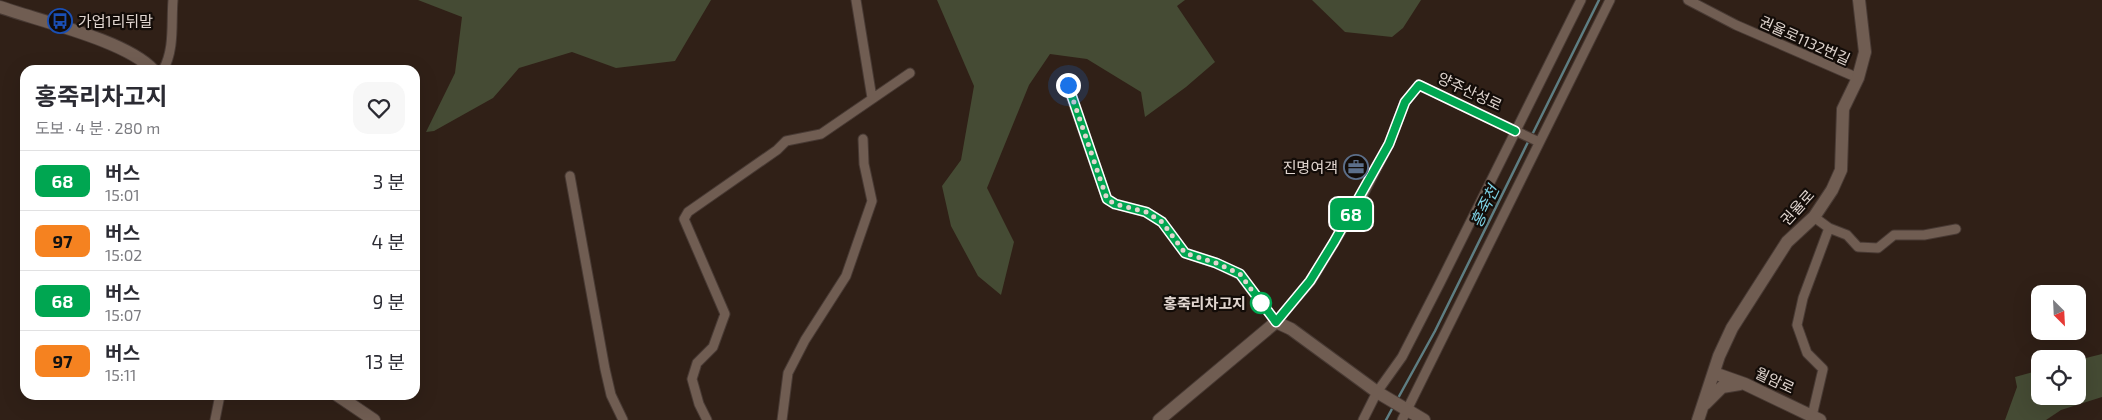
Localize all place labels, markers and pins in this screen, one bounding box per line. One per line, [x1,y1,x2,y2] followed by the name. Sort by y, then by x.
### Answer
[47,8,73,34] bus stop icon: 가업1리뒤말
[78,12,153,30] place label: 가업1리뒤말
[1343,154,1369,180] office icon: 진명여객
[1283,158,1338,176] place label: 진명여객
[1250,292,1272,314] marker: 홍죽리차고지
[1163,294,1246,312] place label: 홍죽리차고지

